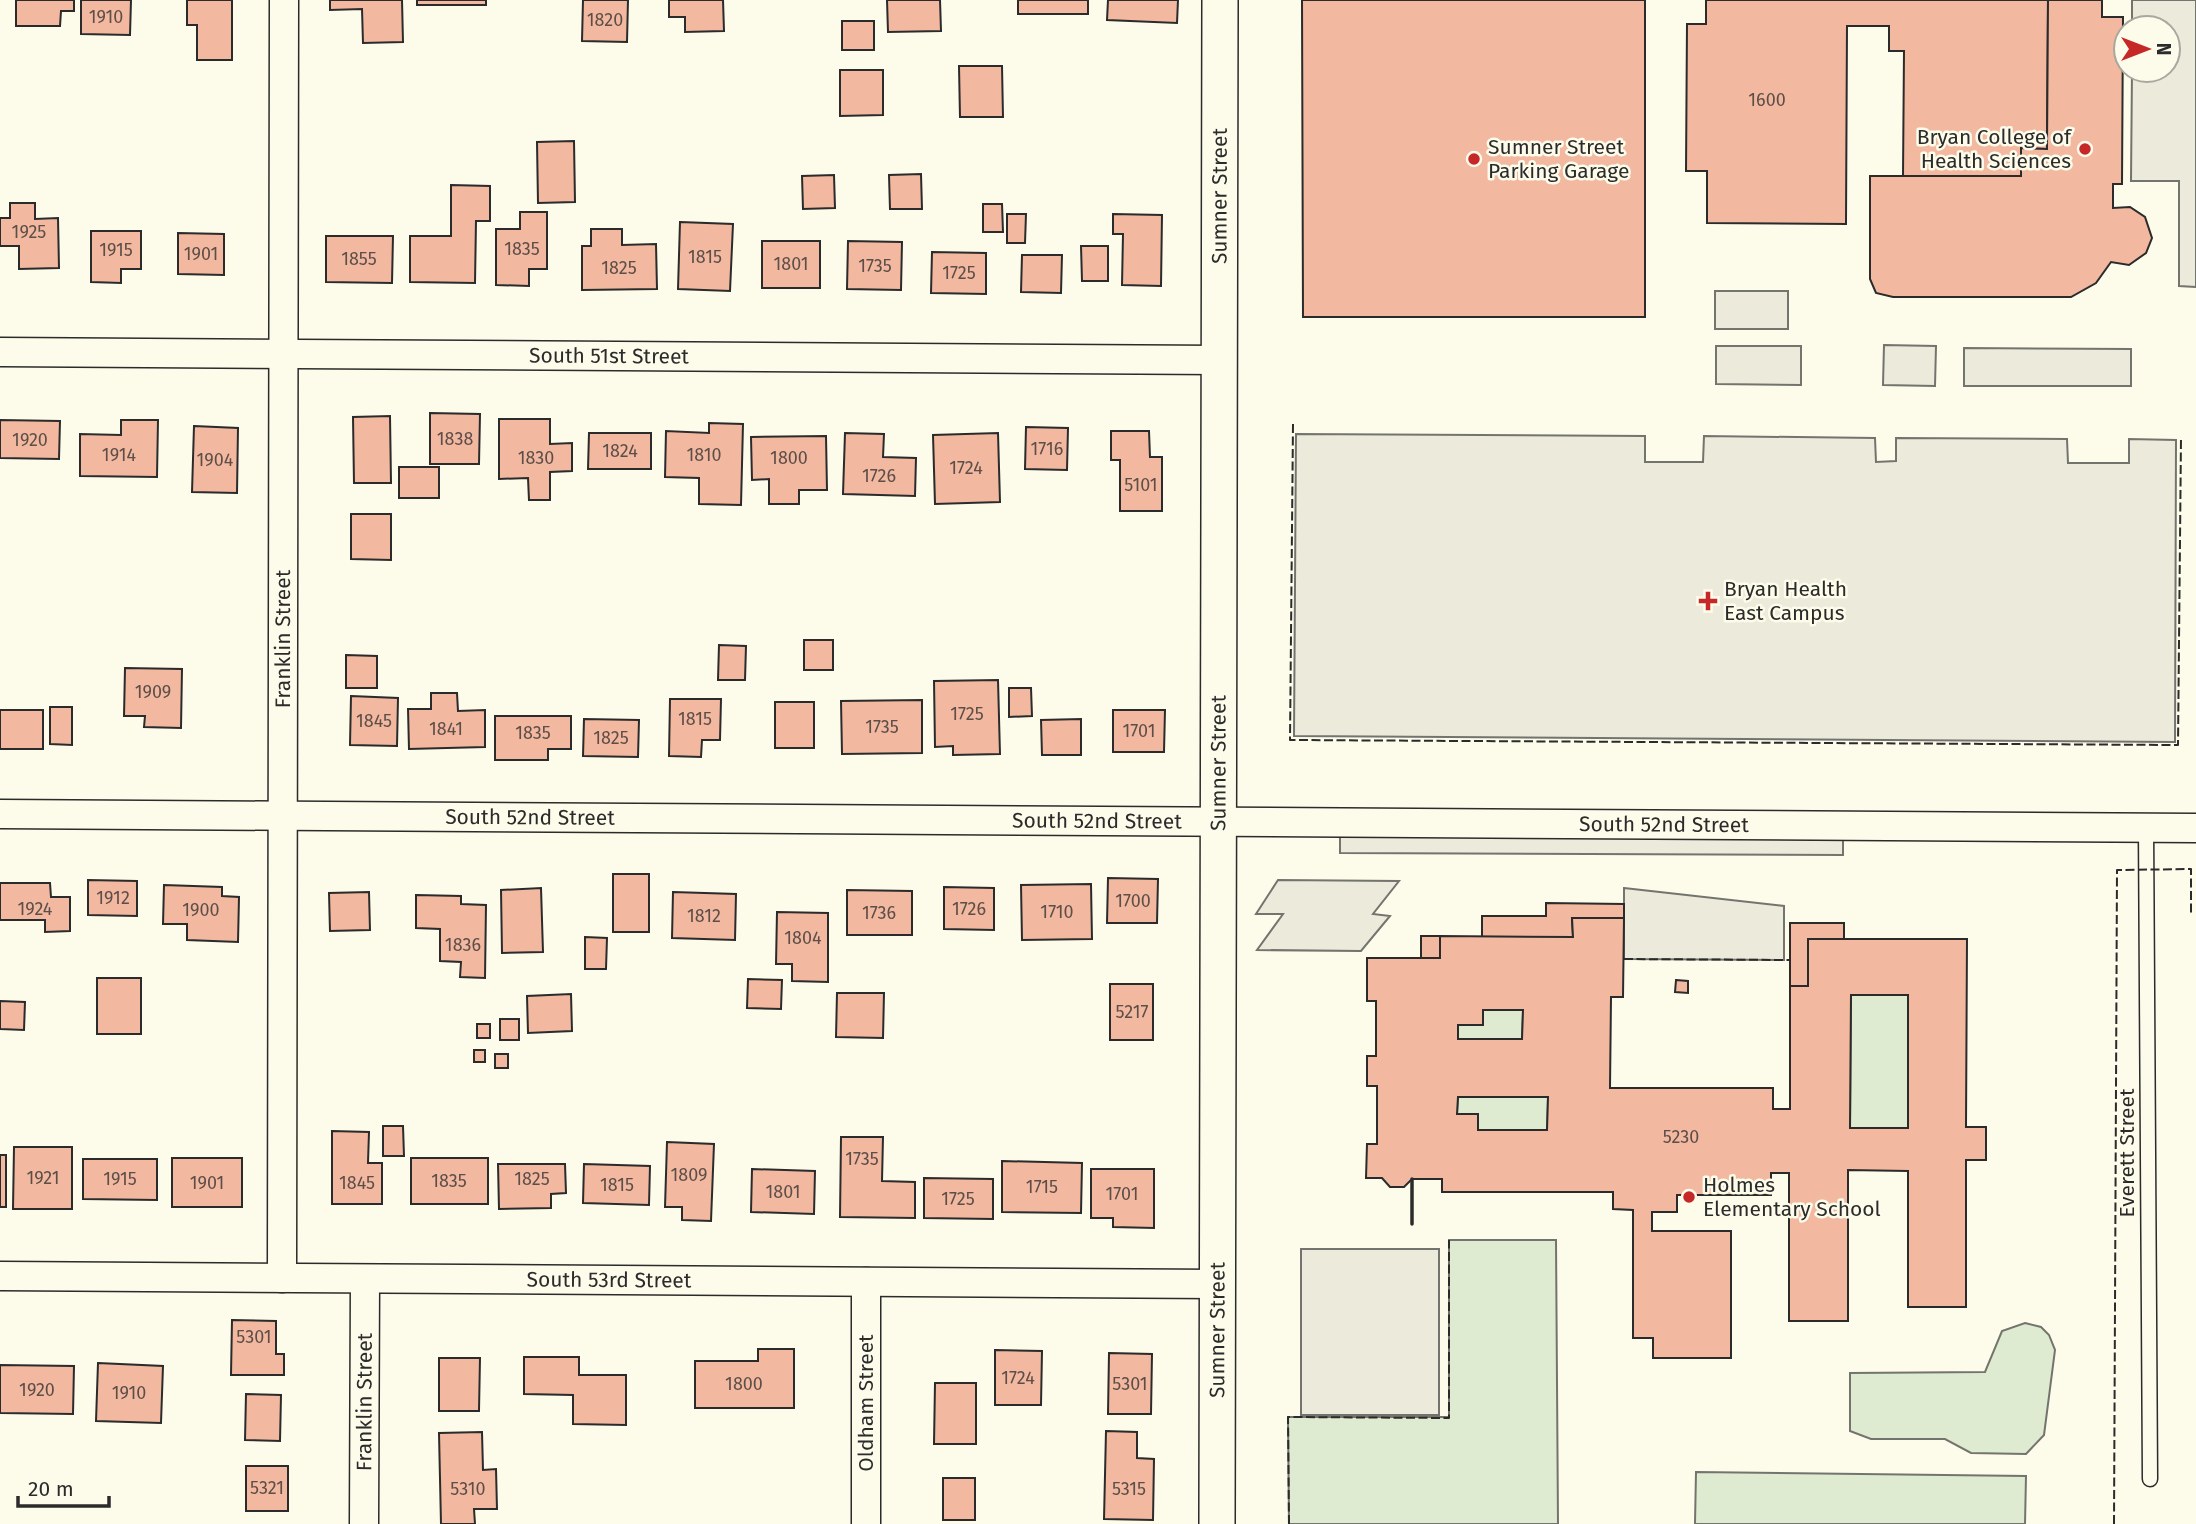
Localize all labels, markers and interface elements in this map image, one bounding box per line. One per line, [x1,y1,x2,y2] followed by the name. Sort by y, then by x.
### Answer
[89,6,123,28] house number: 1910
[587,9,623,31] house number: 1820
[2112,14,2182,84] north arrow
[2152,43,2175,55] text: N
[1748,89,1786,111] house number: 1600
[1917,124,2073,174] place label: Bryan College of Health Sciences
[1206,127,1233,264] street label: Sumner Street
[1488,134,1629,184] place label: Sumner Street Parking Garage
[2077,141,2093,157] marker: Bryan College of Health Sciences
[1466,151,1482,167] marker: Sumner Street Parking Garage
[12,221,46,243] house number: 1925
[504,238,540,260] house number: 1835
[99,239,133,261] house number: 1915
[184,243,218,265] house number: 1901
[688,246,722,268] house number: 1815
[341,248,377,270] house number: 1855
[773,253,809,275] house number: 1801
[858,255,892,277] house number: 1735
[601,257,637,279] house number: 1825
[942,262,976,284] house number: 1725
[529,342,689,370] street label: South 51st Street
[437,428,473,450] house number: 1838
[12,429,48,451] house number: 1920
[1031,438,1063,460] house number: 1716
[602,440,638,462] house number: 1824
[102,444,137,466] house number: 1914
[686,444,722,466] house number: 1810
[518,447,554,469] house number: 1830
[770,447,808,469] house number: 1800
[197,449,234,471] house number: 1904
[949,457,983,479] house number: 1724
[862,465,896,487] house number: 1726
[1124,474,1158,496] house number: 5101
[270,569,296,708] street label: Franklin Street
[1724,576,1847,626] place label: Bryan Health East Campus
[1698,591,1718,611] marker: Bryan Health East Campus
[135,681,171,703] house number: 1909
[1205,694,1232,831] street label: Sumner Street
[950,703,984,725] house number: 1725
[678,708,712,730] house number: 1815
[356,710,392,732] house number: 1845
[865,716,899,738] house number: 1735
[429,718,463,740] house number: 1841
[1123,720,1155,742] house number: 1701
[515,722,551,744] house number: 1835
[593,727,629,749] house number: 1825
[445,804,615,831] street label: South 52nd Street
[1012,807,1182,835] street label: South 52nd Street
[1579,811,1749,838] street label: South 52nd Street
[96,887,130,909] house number: 1912
[1115,890,1151,912] house number: 1700
[18,898,53,920] house number: 1924
[952,898,986,920] house number: 1726
[182,899,220,921] house number: 1900
[1040,901,1074,923] house number: 1710
[862,902,896,924] house number: 1736
[687,905,721,927] house number: 1812
[784,927,822,949] house number: 1804
[445,934,481,956] house number: 1836
[1115,1001,1149,1023] house number: 5217
[2114,1088,2140,1218] street label: Everett Street
[1663,1126,1699,1148] house number: 5230
[845,1148,879,1170] house number: 1735
[670,1164,708,1186] house number: 1809
[26,1167,60,1189] house number: 1921
[103,1168,137,1190] house number: 1915
[514,1168,550,1190] house number: 1825
[431,1170,467,1192] house number: 1835
[190,1172,224,1194] house number: 1901
[339,1172,375,1194] house number: 1845
[1703,1172,1881,1222] place label: Holmes Elementary School
[600,1174,634,1196] house number: 1815
[1026,1176,1058,1198] house number: 1715
[765,1181,801,1203] house number: 1801
[1106,1183,1138,1205] house number: 1701
[941,1188,975,1210] house number: 1725
[1681,1189,1697,1205] marker: Holmes Elementary School
[1204,1261,1231,1398] street label: Sumner Street
[526,1266,692,1294] street label: South 53rd Street
[236,1326,272,1348] house number: 5301
[351,1332,378,1471] street label: Franklin Street
[853,1334,879,1472] street label: Oldham Street
[1001,1367,1035,1389] house number: 1724
[725,1373,763,1395] house number: 1800
[1112,1373,1148,1395] house number: 5301
[19,1379,55,1401] house number: 1920
[112,1382,146,1404] house number: 1910
[18,1464,108,1508] scale bar
[28,1476,74,1502] text: 20 m
[250,1477,284,1499] house number: 5321
[450,1478,486,1500] house number: 5310
[1112,1478,1146,1500] house number: 5315

